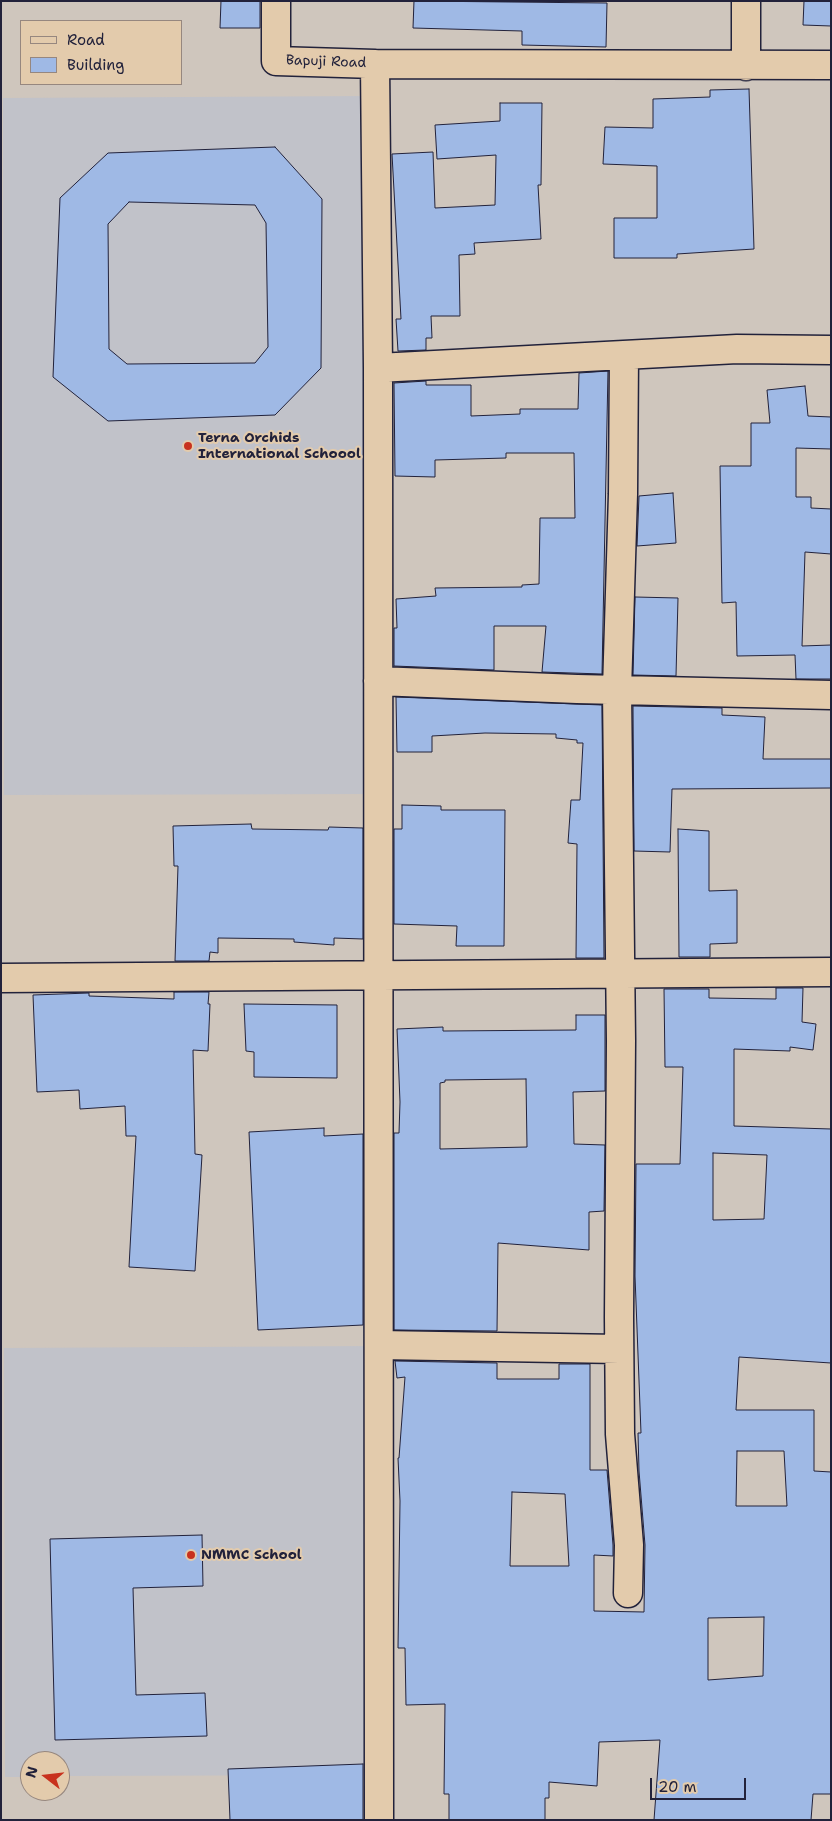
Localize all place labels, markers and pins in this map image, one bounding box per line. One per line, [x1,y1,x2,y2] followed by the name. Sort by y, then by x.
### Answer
[198,430,361,462] place label: Terna Orchids International Schoool
[182,440,194,452] marker: Terna Orchids International Schoool
[201,1547,302,1563] place label: NMMC School
[185,1549,197,1561] marker: NMMC School

